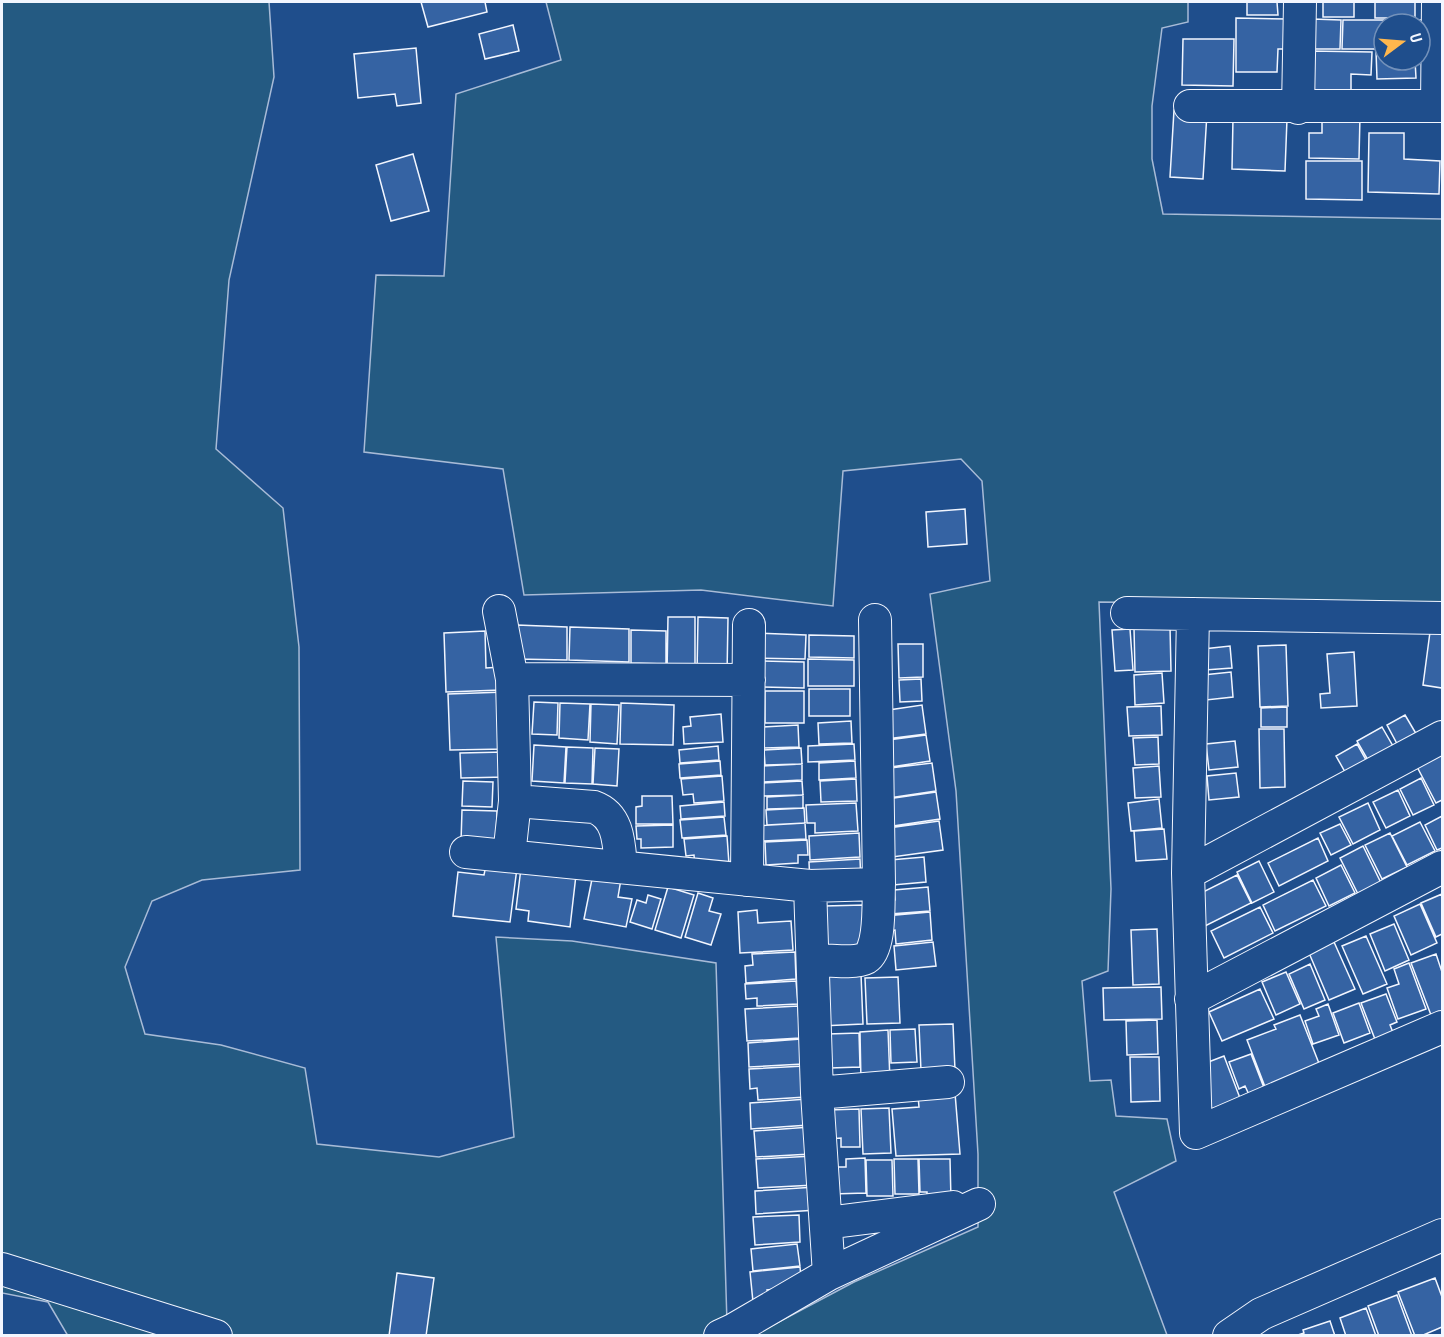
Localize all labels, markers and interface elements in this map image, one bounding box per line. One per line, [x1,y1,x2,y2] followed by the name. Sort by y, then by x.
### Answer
[1372,12,1432,72] north arrow
[1406,31,1427,45] text: U

